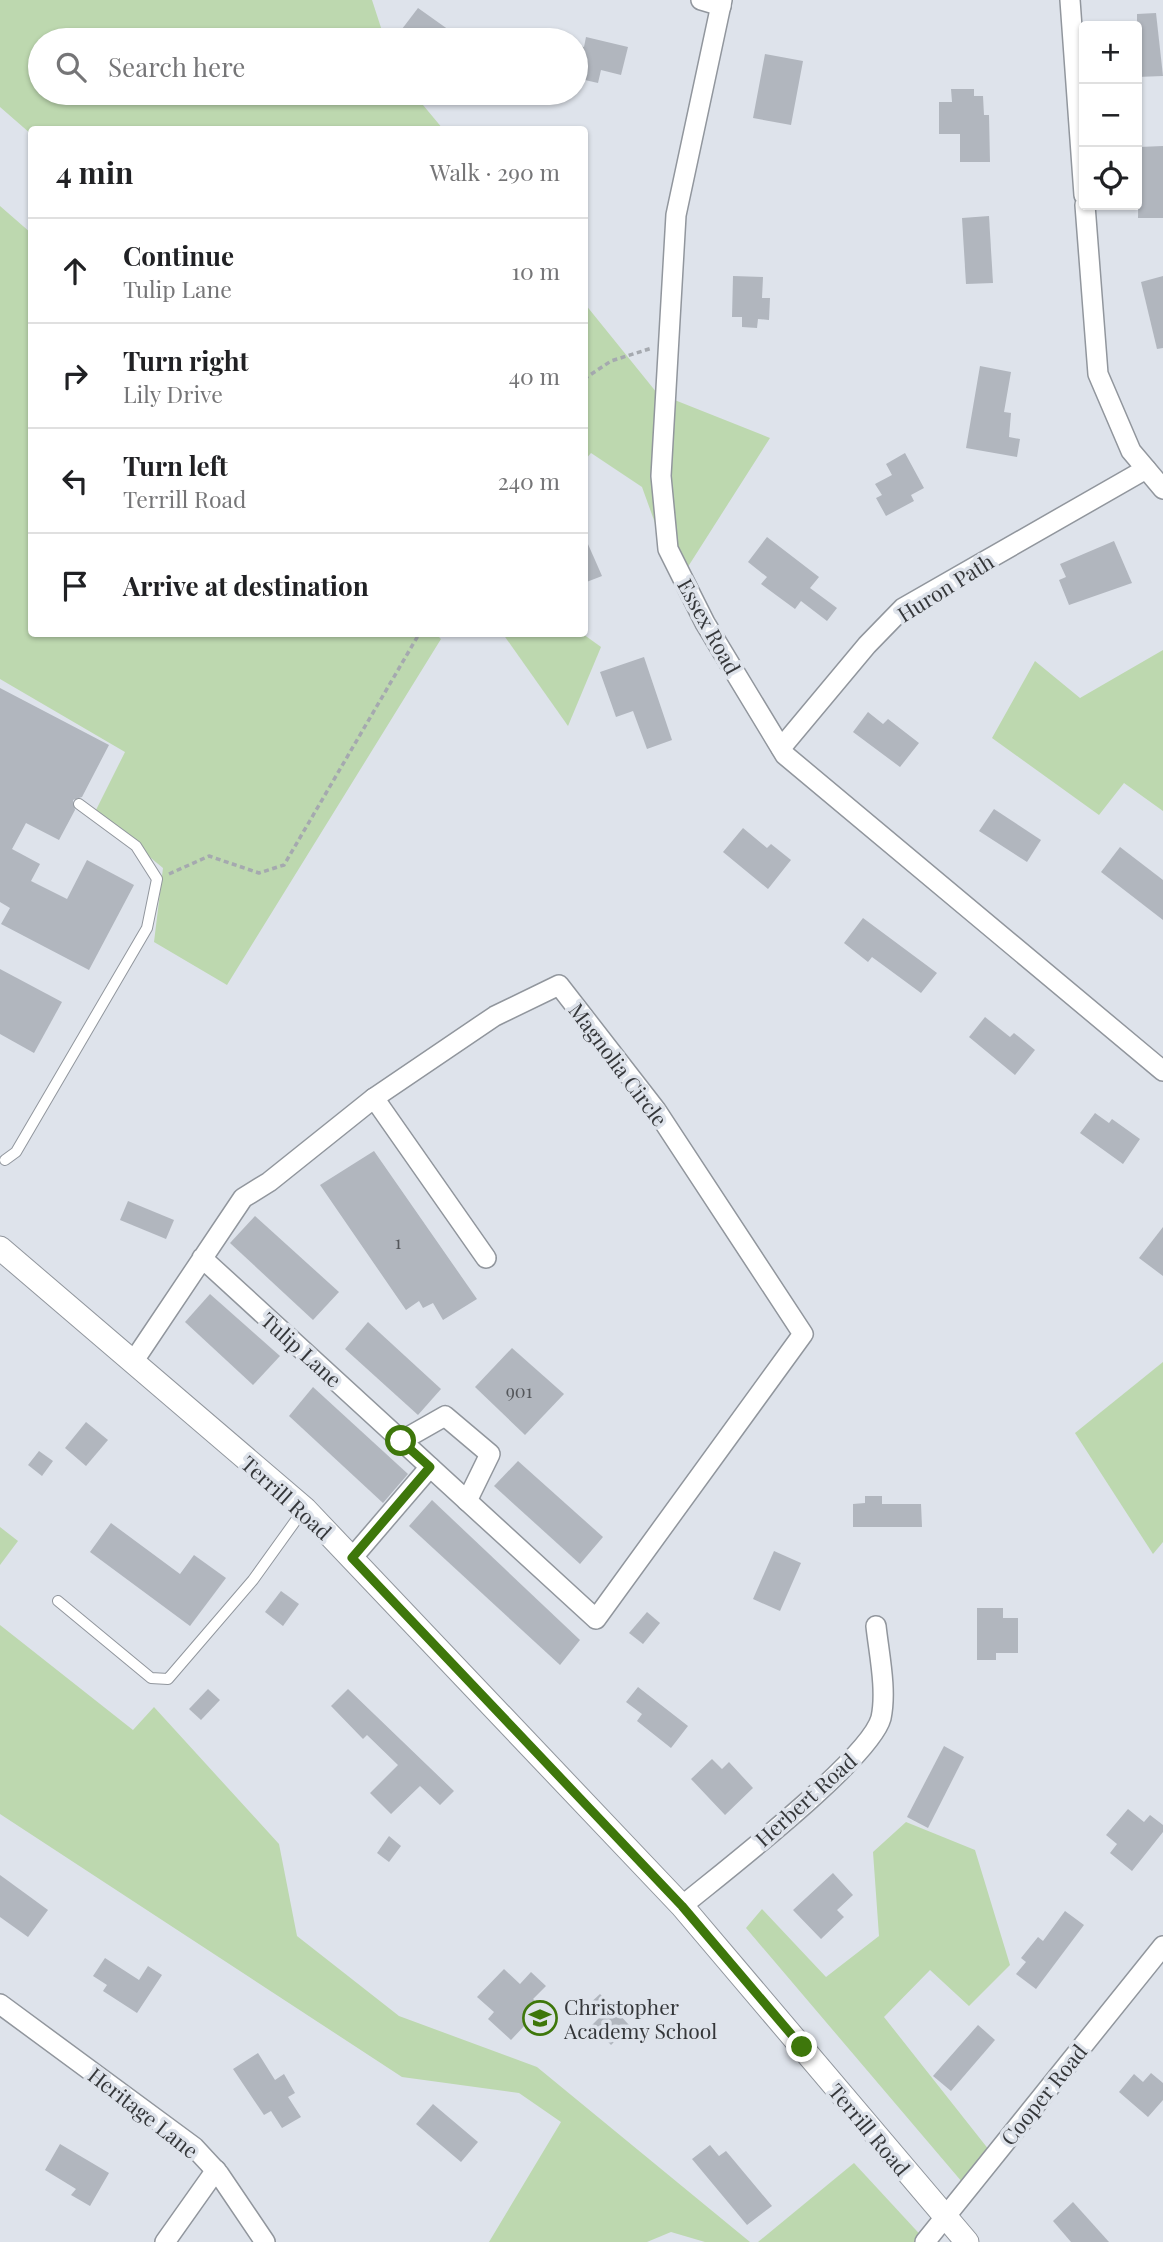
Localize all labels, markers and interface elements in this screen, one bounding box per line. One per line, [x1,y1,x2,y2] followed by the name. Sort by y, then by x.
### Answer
[1079,21,1142,210] map controls
[1079,21,1142,84] button: +
[28,28,588,105] search box
[52,48,90,86] icon: search
[108,49,245,84] text: Search here
[1079,84,1142,147] button: −
[1079,147,1142,210] button: locate
[56,152,134,192] text: 4 min
[430,156,560,187] text: Walk · 290 m
[123,238,234,273] text: Continue
[56,252,94,290] icon: ahead
[512,255,560,286] text: 10 m
[123,273,232,304] text: Tulip Lane
[123,343,249,378] text: Turn right
[56,357,94,395] icon: right
[509,360,560,391] text: 40 m
[123,378,223,409] text: Lily Drive
[123,448,228,483] text: Turn left
[56,462,94,500] icon: left
[498,465,560,496] text: 240 m
[123,483,246,514] text: Terrill Road
[892,546,999,628] street label: Huron Path
[56,567,94,605] icon: arrive
[123,568,369,603] text: Arrive at destination
[672,573,748,679] street label: Essex Road
[563,997,675,1131] street label: Magnolia Circle
[395,1230,402,1254] house number: 1
[256,1305,348,1393] street label: Tulip Lane
[506,1379,533,1403] house number: 901
[385,1425,416,1456] route start
[236,1449,338,1545] street label: Terrill Road
[748,1746,862,1852] street label: Herbert Road
[563,1992,717,2044] place label: Christopher Academy School
[521,1999,559,2037] school or university icon: Christopher Academy School
[786,2031,817,2062] route end
[994,2038,1092,2150] street label: Cooper Road
[83,2060,205,2164] street label: Heritage Lane
[823,2077,917,2181] street label: Terrill Road

